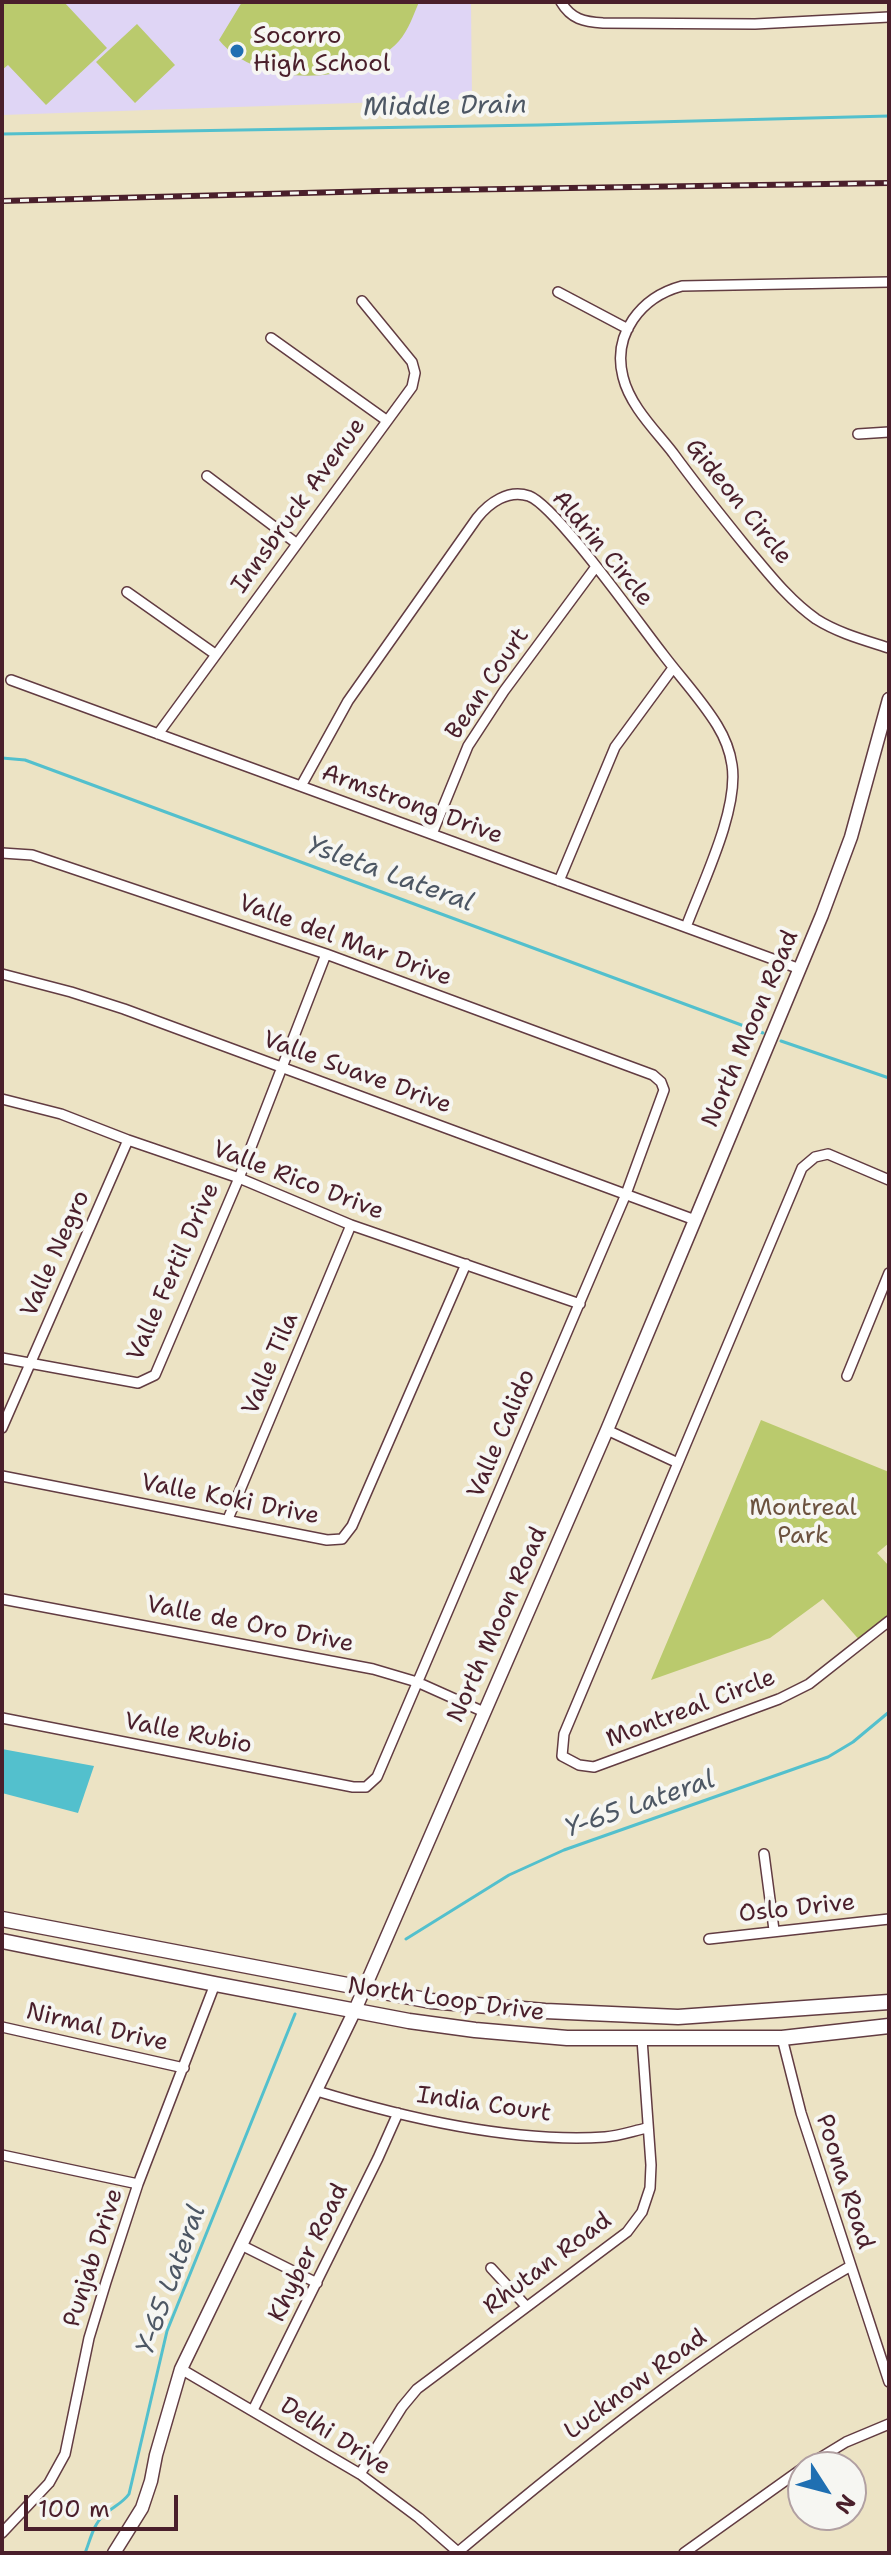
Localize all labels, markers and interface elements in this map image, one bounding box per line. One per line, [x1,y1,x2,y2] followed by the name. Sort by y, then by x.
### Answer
[253,23,390,79] place label: Socorro High School
[228,42,246,60] marker: Socorro High School
[363,90,527,124] water label: Middle Drain
[226,413,372,599] street label: Innsbruck Avenue
[678,433,798,571] street label: Gideon Circle
[545,485,659,613] street label: Aldrin Circle
[440,623,536,745] street label: Bean Court
[317,759,507,851] street label: Armstrong Drive
[302,830,478,920] water label: Ysleta Lateral
[234,889,456,993] street label: Valle del Mar Drive
[696,926,806,1132] street label: North Moon Road
[259,1026,455,1120] street label: Valle Suave Drive
[208,1135,388,1227] street label: Valle Rico Drive
[122,1178,226,1366] street label: Valle Fertil Drive
[15,1186,97,1322] street label: Valle Negro
[237,1309,305,1419] street label: Valle Tila
[462,1365,542,1503] street label: Valle Calido
[139,1469,321,1531] street label: Valle Koki Drive
[749,1495,857,1551] park label: Montreal Park
[442,1523,554,1727] street label: North Moon Road
[144,1591,356,1659] street label: Valle de Oro Drive
[602,1664,780,1754] street label: Montreal Circle
[122,1708,254,1760] street label: Valle Rubio
[561,1765,719,1845] water label: Y-65 Lateral
[737,1889,857,1929] street label: Oslo Drive
[346,1972,546,2028] street label: North Loop Drive
[23,1998,171,2058] street label: Nirmal Drive
[415,2081,553,2129] street label: India Court
[809,2111,879,2253] street label: Poona Road
[263,2179,355,2327] street label: Khyber Road
[58,2185,130,2331] street label: Punjab Drive
[131,2201,213,2359] water label: Y-65 Lateral
[478,2207,618,2321] street label: Rhutan Road
[559,2324,713,2446] street label: Lucknow Road
[275,2392,395,2482] street label: Delhi Drive
[787,2451,867,2531] north arrow
[28,2479,182,2529] scale bar
[828,2489,862,2520] text: N
[38,2493,110,2525] text: 100 m

